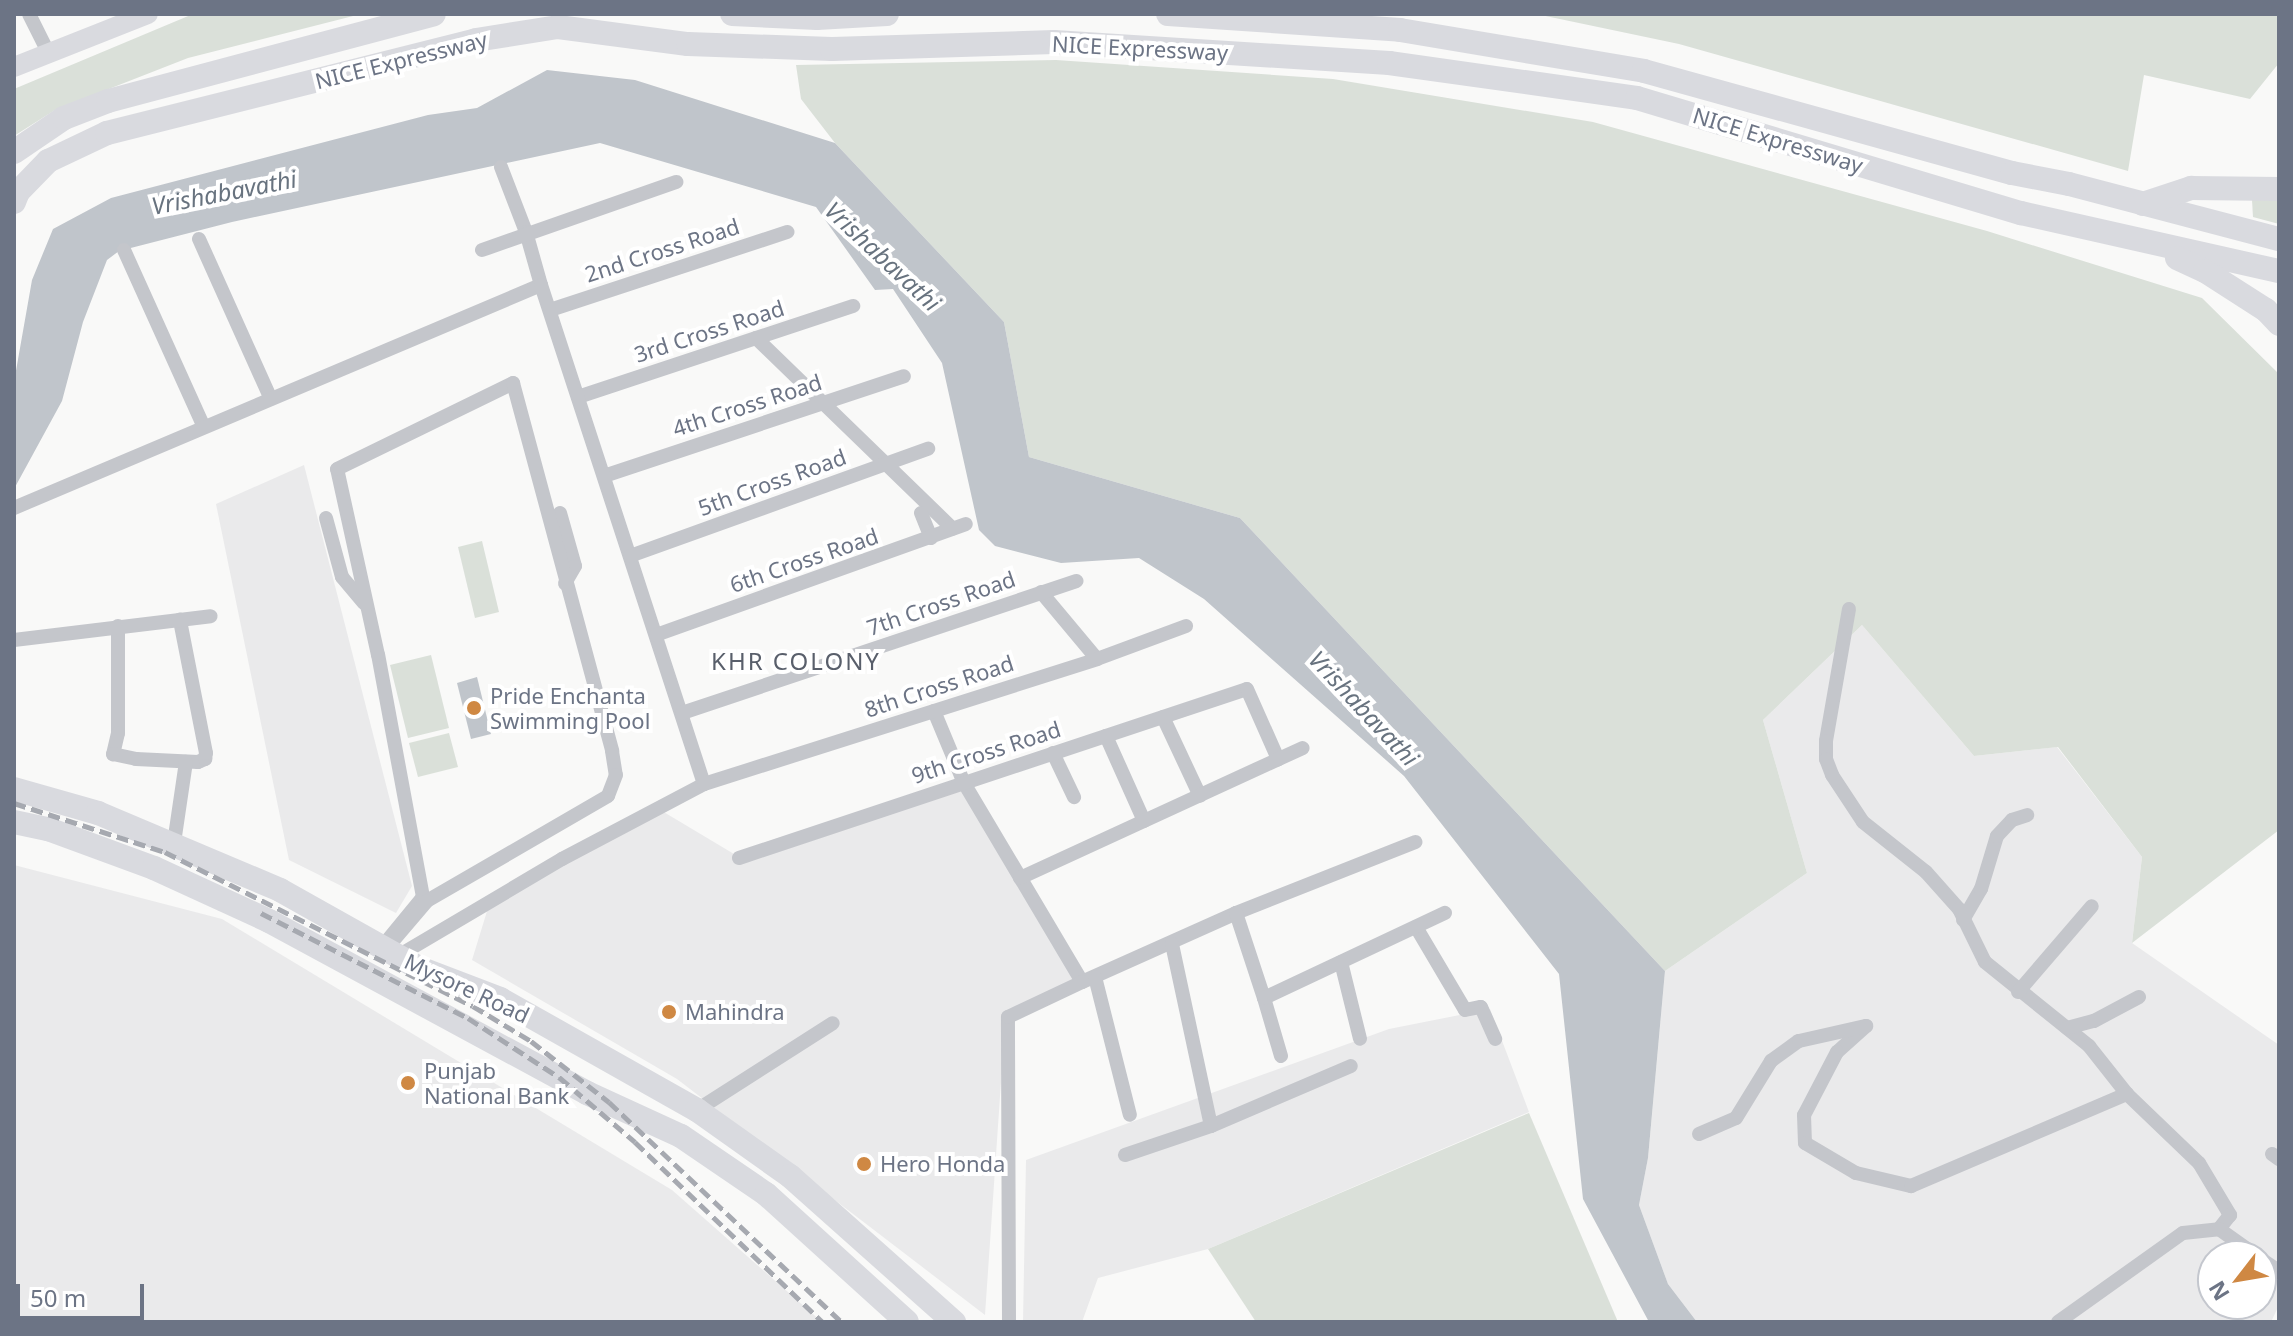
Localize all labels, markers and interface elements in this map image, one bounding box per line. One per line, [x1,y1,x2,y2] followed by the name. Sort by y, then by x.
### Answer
[312,26,490,94] street label: NICE Expressway
[1051,30,1229,66] street label: NICE Expressway
[1690,102,1866,178] street label: NICE Expressway
[149,164,299,220] water label: Vrishabavathi
[819,195,947,317] water label: Vrishabavathi
[581,213,743,287] street label: 2nd Cross Road
[631,294,787,368] street label: 3rd Cross Road
[669,368,825,442] street label: 4th Cross Road
[694,443,850,521] street label: 5th Cross Road
[726,522,882,598] street label: 6th Cross Road
[863,565,1019,641] street label: 7th Cross Road
[1303,644,1425,772] water label: Vrishabavathi
[711,647,881,675] district label: KHR COLONY
[861,649,1017,723] street label: 8th Cross Road
[490,682,650,734] place label: Pride Enchanta Swimming Pool
[465,699,483,717] marker: Pride Enchanta Swimming Pool
[908,715,1064,789] street label: 9th Cross Road
[400,948,534,1028] street label: Mysore Road
[685,999,785,1025] place label: Mahindra
[660,1003,678,1021] marker: Mahindra
[424,1057,569,1108] place label: Punjab National Bank
[399,1074,417,1092] marker: Punjab National Bank
[880,1151,1005,1177] place label: Hero Honda
[855,1155,873,1173] marker: Hero Honda
[2197,1240,2277,1320] north arrow
[20,1268,148,1318] scale bar
[2201,1276,2236,1307] text: N
[30,1281,86,1314] text: 50 m

